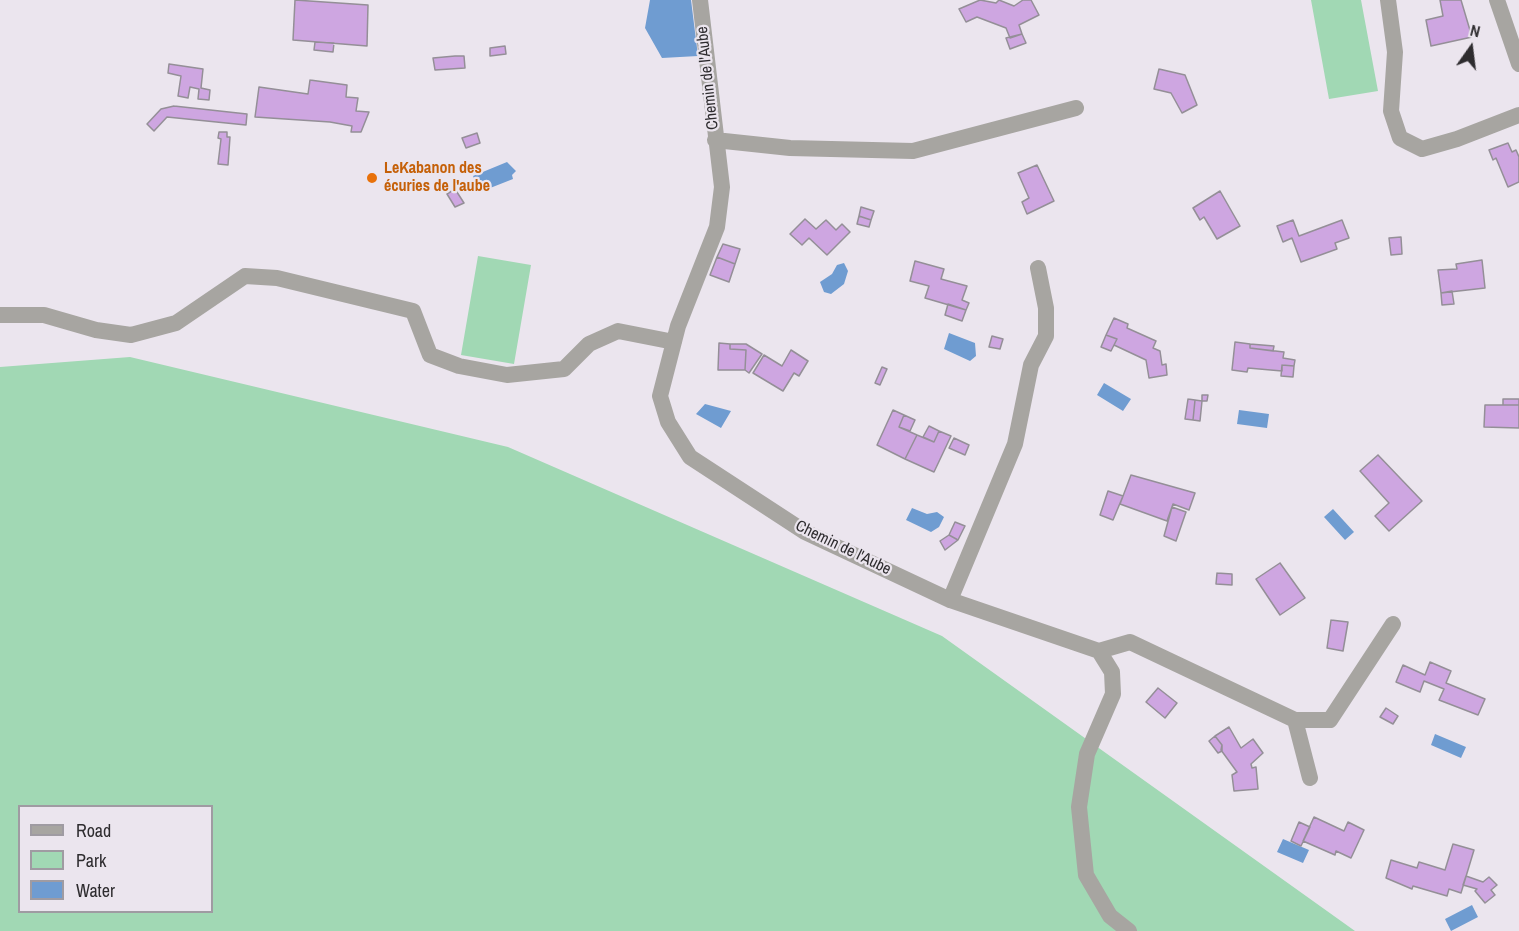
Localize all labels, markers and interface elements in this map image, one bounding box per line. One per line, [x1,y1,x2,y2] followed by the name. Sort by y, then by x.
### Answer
[1441,18,1501,78] north arrow
[1468,19,1483,42] text: N
[693,25,723,131] street label: Chemin de l'Aube
[384,159,490,197] place label: LeKabanon des écuries de l'aube
[365,171,379,185] marker: LeKabanon des écuries de l'aube
[792,517,894,579] street label: Chemin de l'Aube
[18,805,213,913] legend
[76,818,111,843] text: Road
[76,848,106,873] text: Park
[76,878,115,903] text: Water

